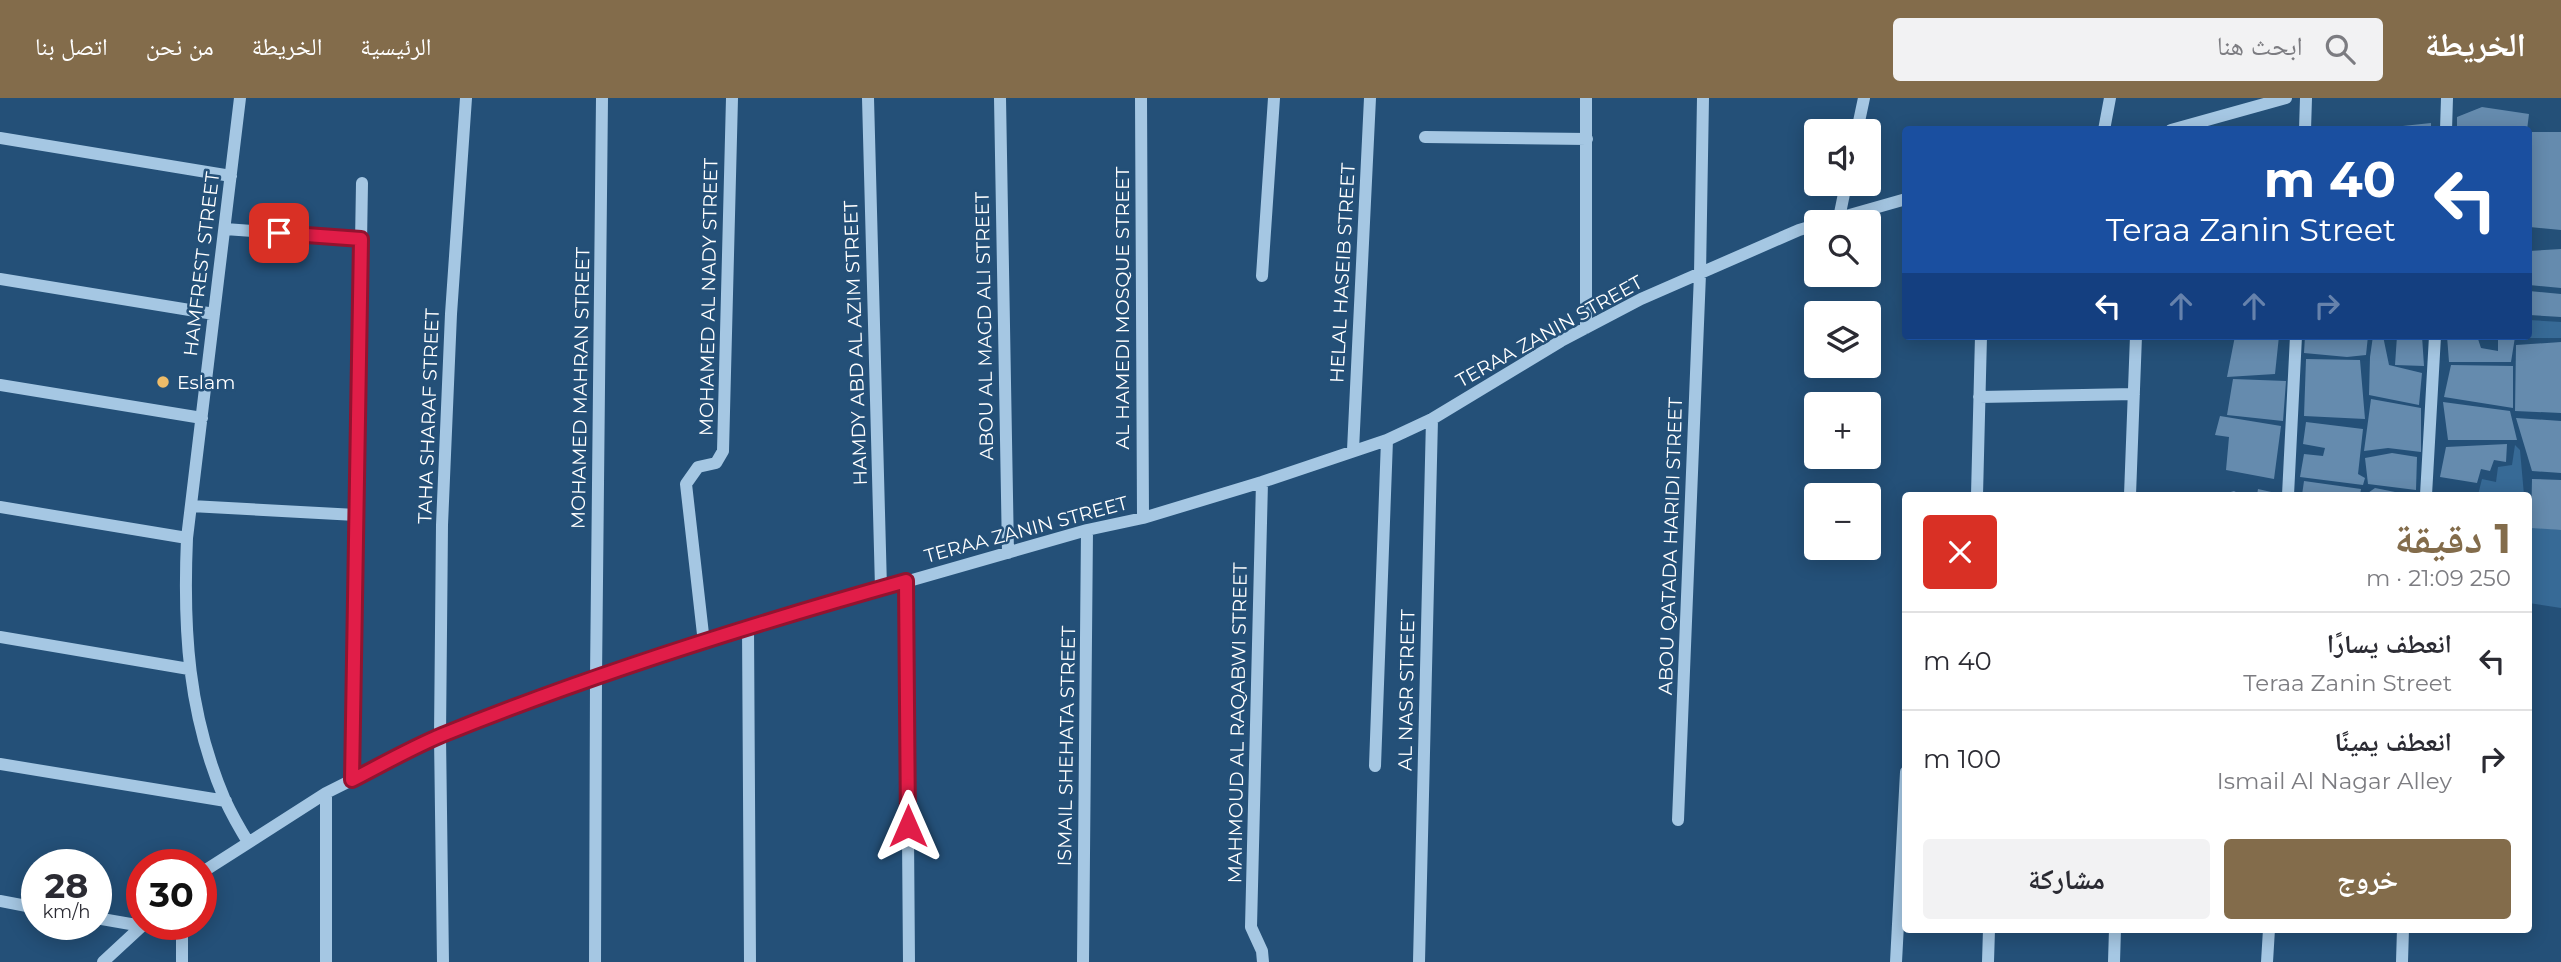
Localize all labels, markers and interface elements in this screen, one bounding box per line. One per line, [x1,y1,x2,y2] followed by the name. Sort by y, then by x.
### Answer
[1893,18,2383,81] search box
[2425,24,2526,64] text: الخريطة
[2217,30,2303,62] text: ابحث هنا
[2321,30,2359,68] icon: search
[35,32,108,61] text: اتصل بنا
[146,32,214,61] text: من نحن
[252,32,322,61] text: الخريطة
[360,32,431,61] text: الرئيسية
[1804,119,1881,560] map controls
[1804,119,1881,196] button: sound
[2264,150,2396,209] text: 40 m
[2420,154,2511,245] icon: left
[695,158,722,436] street label: MOHAMED AL NADY STREET
[1325,162,1360,384] street label: HELAL HASEIB STREET
[1111,166,1134,450] street label: AL HAMEDI MOSQUE STREET
[179,170,224,358] street label: HAMFREST STREET
[971,191,998,460] street label: ABOU AL MAGD ALI STREET
[839,200,872,486] street label: HAMDY ABD AL AZIM STREET
[249,203,309,263] pin
[1804,210,1881,287] button: search
[2106,210,2396,249] text: Teraa Zanin Street
[260,214,298,252] icon: arrive
[567,247,594,529] street label: MOHAMED MAHRAN STREET
[1452,270,1647,392] street label: TERAA ZANIN STREET
[2089,287,2127,325] icon: left
[2162,287,2200,325] icon: ahead
[2235,287,2273,325] icon: ahead
[2308,287,2346,325] icon: right
[1804,301,1881,378] button: layers
[413,308,444,524] street label: TAHA SHARAF STREET
[177,371,235,394] place label: Eslam
[155,374,171,390] marker: Eslam
[1804,392,1881,469] button: +
[1654,397,1687,695] street label: ABOU QATADA HARIDI STREET
[1804,483,1881,560] button: −
[922,491,1131,568] street label: TERAA ZANIN STREET
[2394,512,2511,564] text: 1 دقيقة
[1923,515,1997,589] button: close
[1223,562,1252,884] street label: MAHMOUD AL RAQABWI STREET
[2366,564,2511,592] text: 250 m · 21:09
[1394,609,1419,771] street label: AL NASR STREET
[1053,625,1080,867] street label: ISMAIL SHEHATA STREET
[2327,628,2452,660] text: انعطف يسارًا
[2473,642,2511,680] icon: left
[1923,645,1992,677] text: 40 m
[2243,669,2452,697] text: Teraa Zanin Street
[2334,726,2452,758] text: انعطف يمينًا
[2473,740,2511,778] icon: right
[1923,743,2001,775] text: 100 m
[2217,767,2452,795] text: Ismail Al Nagar Alley
[871,789,945,863] position arrow
[1923,839,2210,919] button: مشاركة
[2224,839,2511,919] button: خروج
[126,849,217,940] speed limit sign: 30
[45,864,88,907] text: 28
[42,901,91,923] text: km/h

